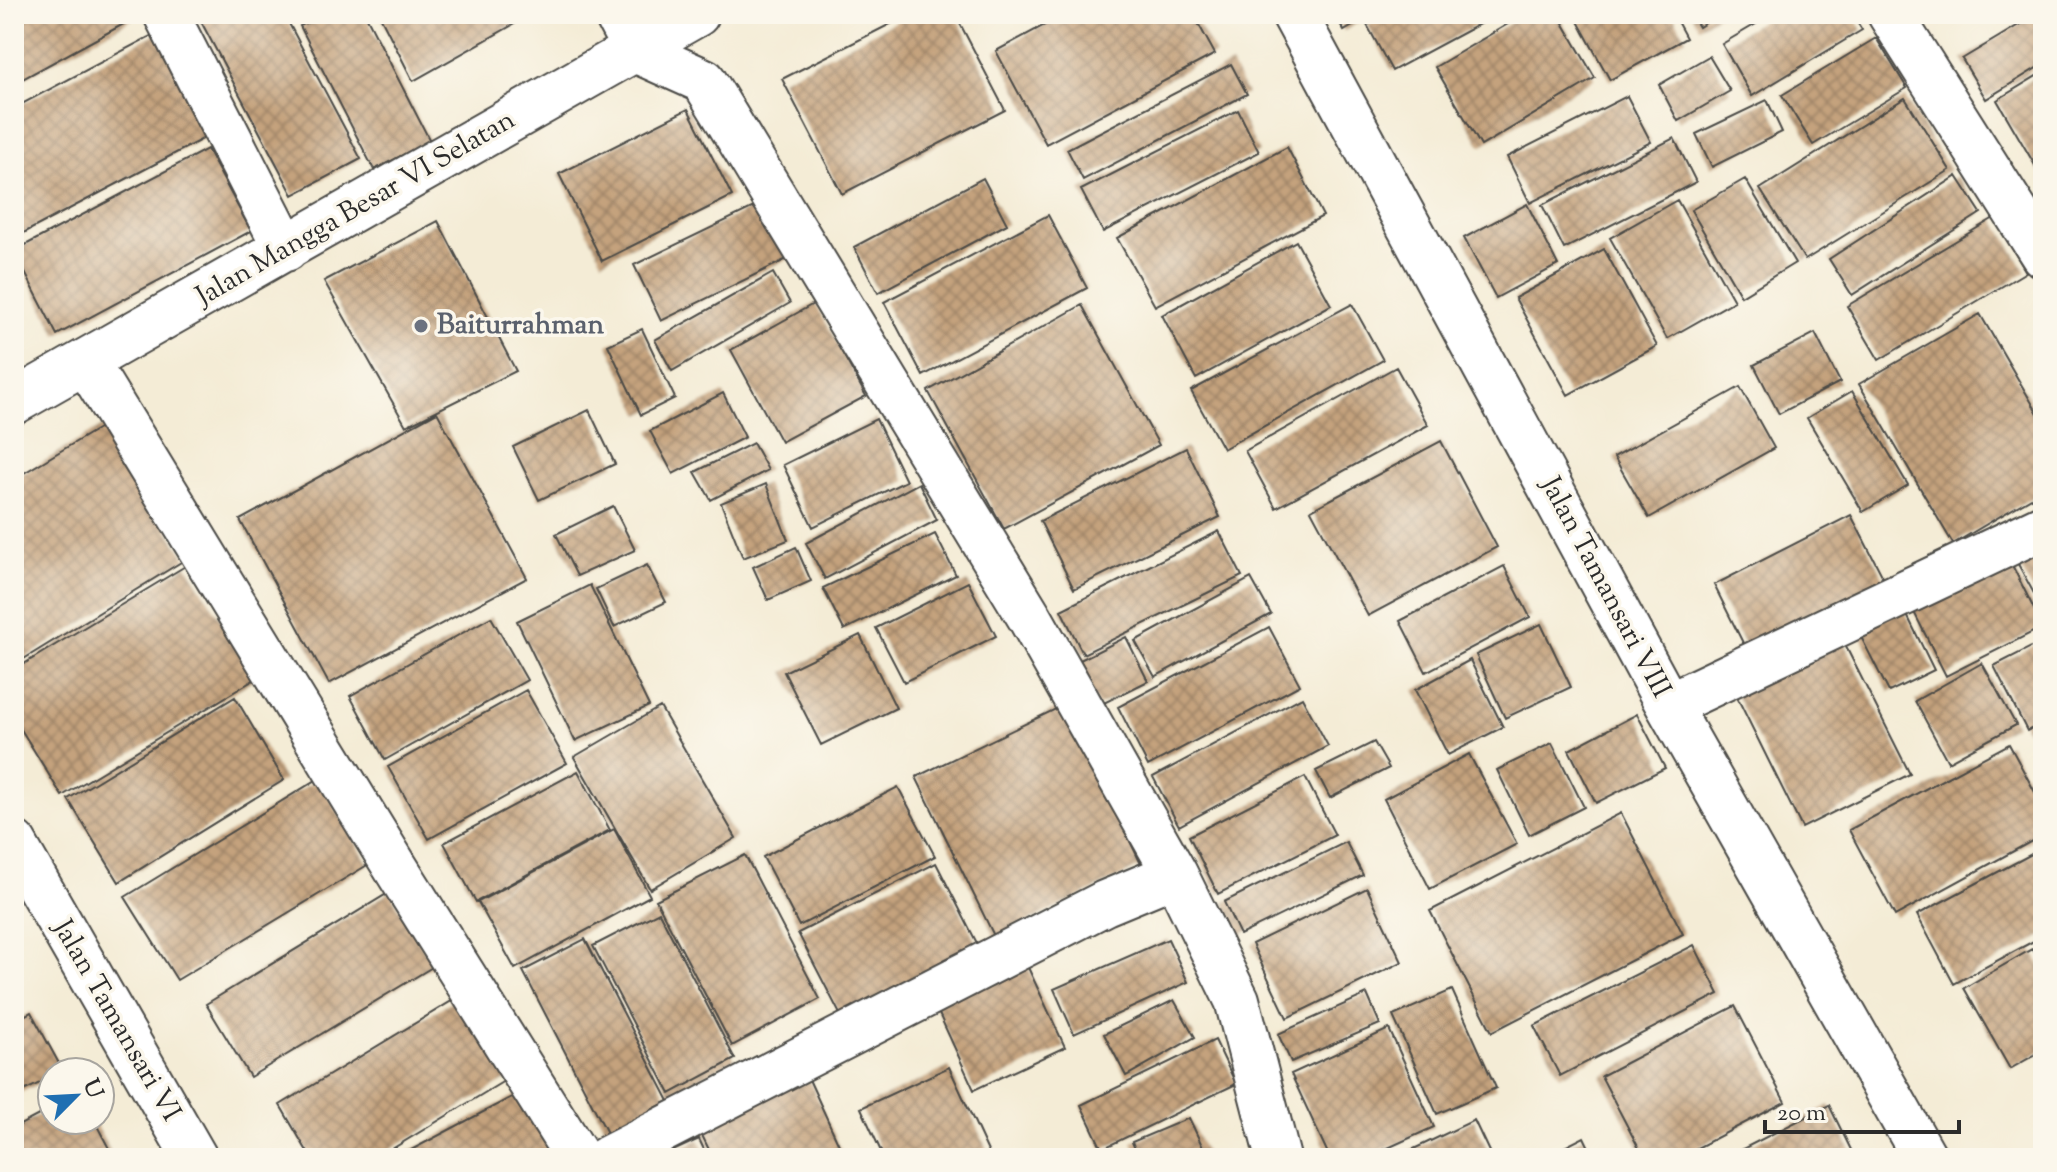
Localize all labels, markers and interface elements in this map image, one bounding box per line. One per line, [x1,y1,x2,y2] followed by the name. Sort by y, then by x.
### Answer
[187,101,523,318] street label: Jalan Mangga Besar VI Selatan
[437,306,604,346] place label: Baiturrahman
[412,317,430,335] marker: Baiturrahman
[1529,469,1680,706] street label: Jalan Tamansari VIII
[41,911,190,1129] street label: Jalan Tamansari VI
[36,1056,116,1136] north arrow
[73,1074,110,1104] text: U
[1765,1084,1959,1134] scale bar
[1777,1097,1826,1131] text: 20 m

